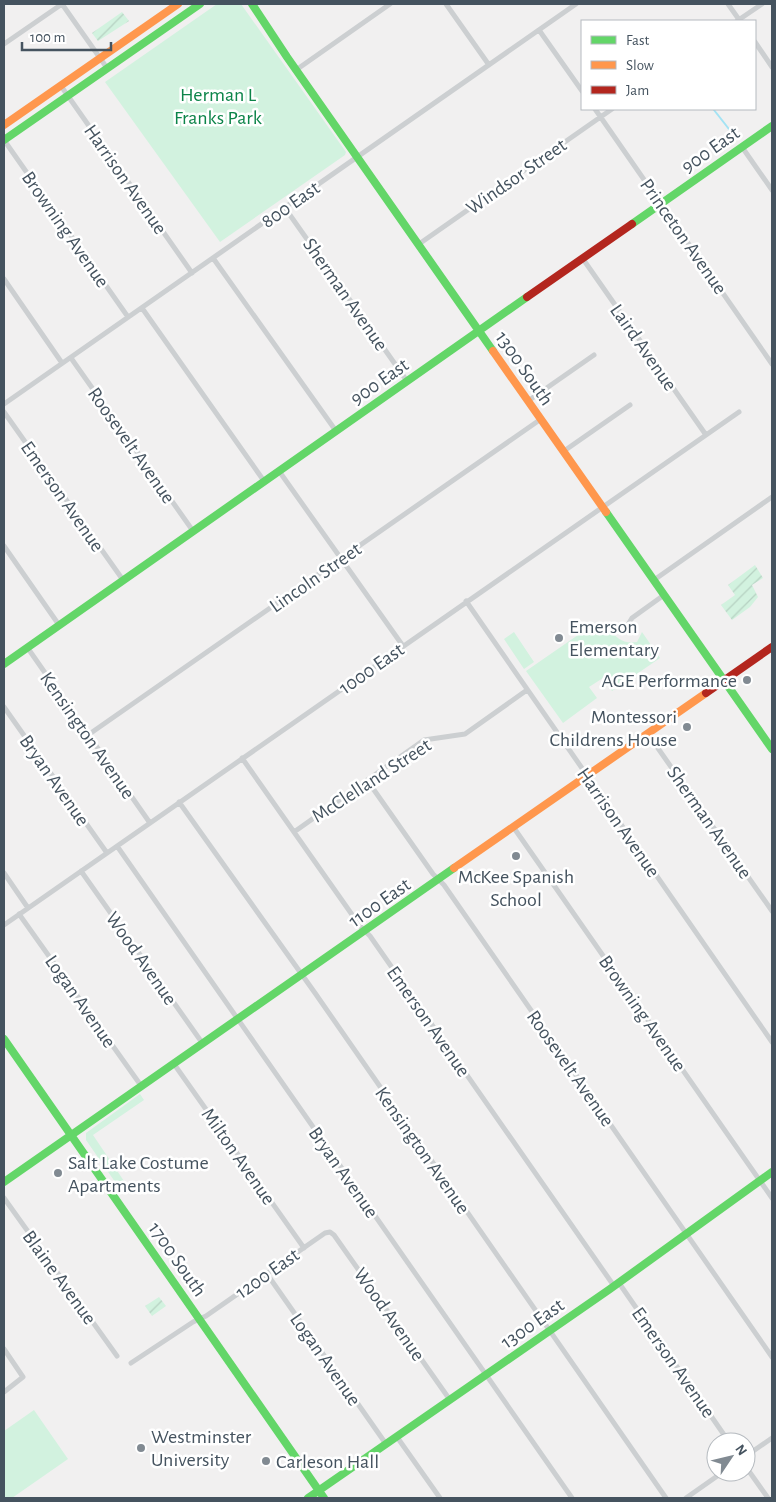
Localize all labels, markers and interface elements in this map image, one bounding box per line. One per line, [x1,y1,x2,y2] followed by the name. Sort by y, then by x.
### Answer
[22,20,111,52] scale bar
[581,20,756,110] legend
[30,30,65,45] text: 100 m
[626,33,650,48] text: Fast
[626,58,654,73] text: Slow
[626,83,649,98] text: Jam
[174,85,262,128] park label: Herman L Franks Park
[80,121,170,238] street label: Harrison Avenue
[678,122,744,177] street label: 900 East
[463,135,571,219] street label: Windsor Street
[18,168,113,291] street label: Browning Avenue
[636,175,730,298] street label: Princeton Avenue
[258,177,324,232] street label: 800 East
[299,235,391,354] street label: Sherman Avenue
[606,301,680,395] street label: Laird Avenue
[492,328,557,409] street label: 1300 South
[347,354,413,409] street label: 900 East
[84,384,179,507] street label: Roosevelt Avenue
[17,438,108,556] street label: Emerson Avenue
[266,539,365,617] street label: Lincoln Street
[569,617,659,660] place label: Emerson Elementary
[553,632,565,644] marker: Emerson Elementary
[335,639,408,698] street label: 1000 East
[36,668,138,803] street label: Kensington Avenue
[601,671,737,691] place label: AGE Performance
[741,674,753,686] marker: AGE Performance
[549,707,677,750] place label: Montessori Childrens House
[681,721,693,733] marker: Montessori Childrens House
[15,731,93,830] street label: Bryan Avenue
[308,735,435,827] street label: McClelland Street
[663,763,755,882] street label: Sherman Avenue
[573,764,663,881] street label: Harrison Avenue
[510,850,522,862] marker: McKee Spanish School
[458,867,574,910] place label: McKee Spanish School
[345,874,415,931] street label: 1100 East
[102,908,181,1009] street label: Wood Avenue
[41,951,119,1052] street label: Logan Avenue
[595,952,690,1075] street label: Browning Avenue
[383,963,474,1081] street label: Emerson Avenue
[523,1007,618,1130] street label: Roosevelt Avenue
[371,1083,473,1218] street label: Kensington Avenue
[198,1104,279,1209] street label: Milton Avenue
[304,1123,382,1222] street label: Bryan Avenue
[68,1153,209,1196] place label: Salt Lake Costume Apartments
[52,1167,64,1179] marker: Salt Lake Costume Apartments
[144,1219,210,1300] street label: 1700 South
[19,1227,100,1328] street label: Blaine Avenue
[232,1244,304,1303] street label: 1200 East
[350,1264,429,1365] street label: Wood Avenue
[497,1295,568,1353] street label: 1300 East
[628,1304,719,1422] street label: Emerson Avenue
[286,1309,364,1410] street label: Logan Avenue
[151,1427,252,1470] place label: Westminster University
[706,1432,756,1482] north arrow
[135,1442,147,1454] marker: Westminster University
[732,1442,749,1458] text: N
[276,1452,379,1472] place label: Carleson Hall
[260,1455,272,1467] marker: Carleson Hall

